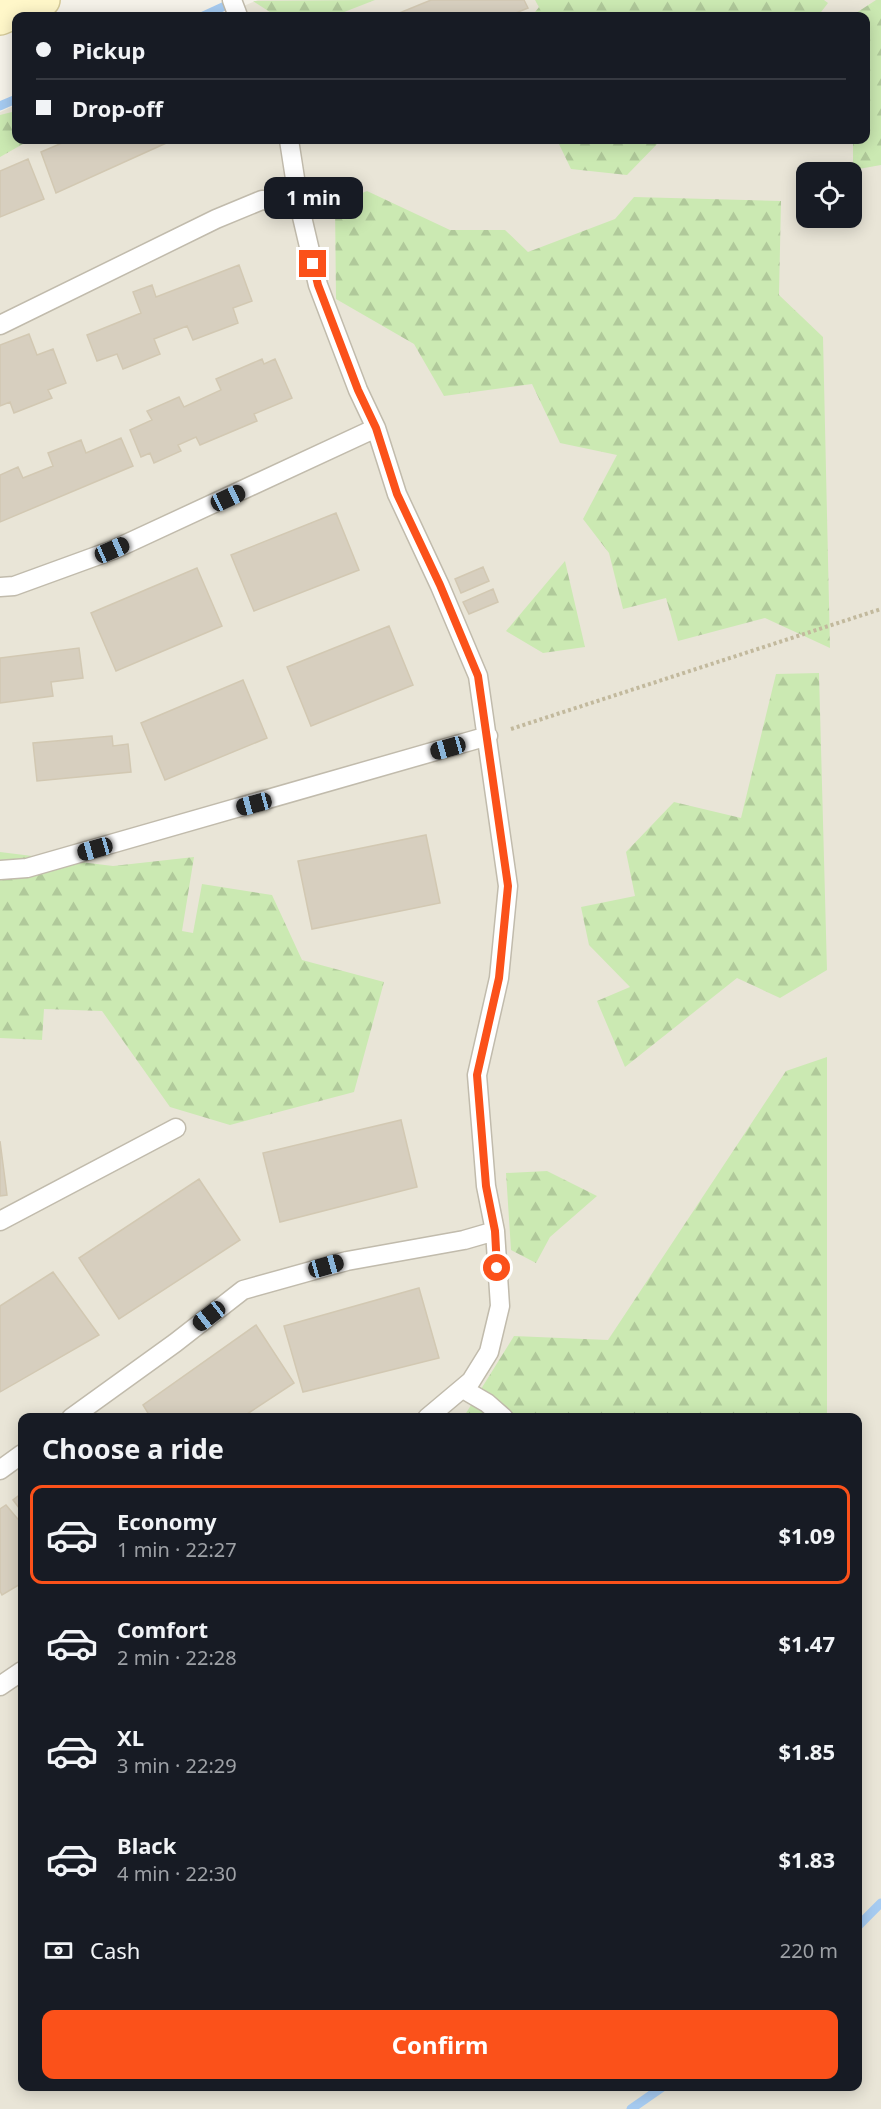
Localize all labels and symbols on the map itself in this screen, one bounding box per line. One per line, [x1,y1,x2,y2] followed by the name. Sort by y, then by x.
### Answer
[264,177,362,219] callout: 1 min
[299,250,326,277] route end
[208,482,248,514] car
[92,534,132,566] car
[428,734,468,762] car
[234,791,274,817] car
[75,835,115,863] car
[306,1252,346,1280] car
[483,1254,510,1281] route start
[189,1298,229,1334] car

